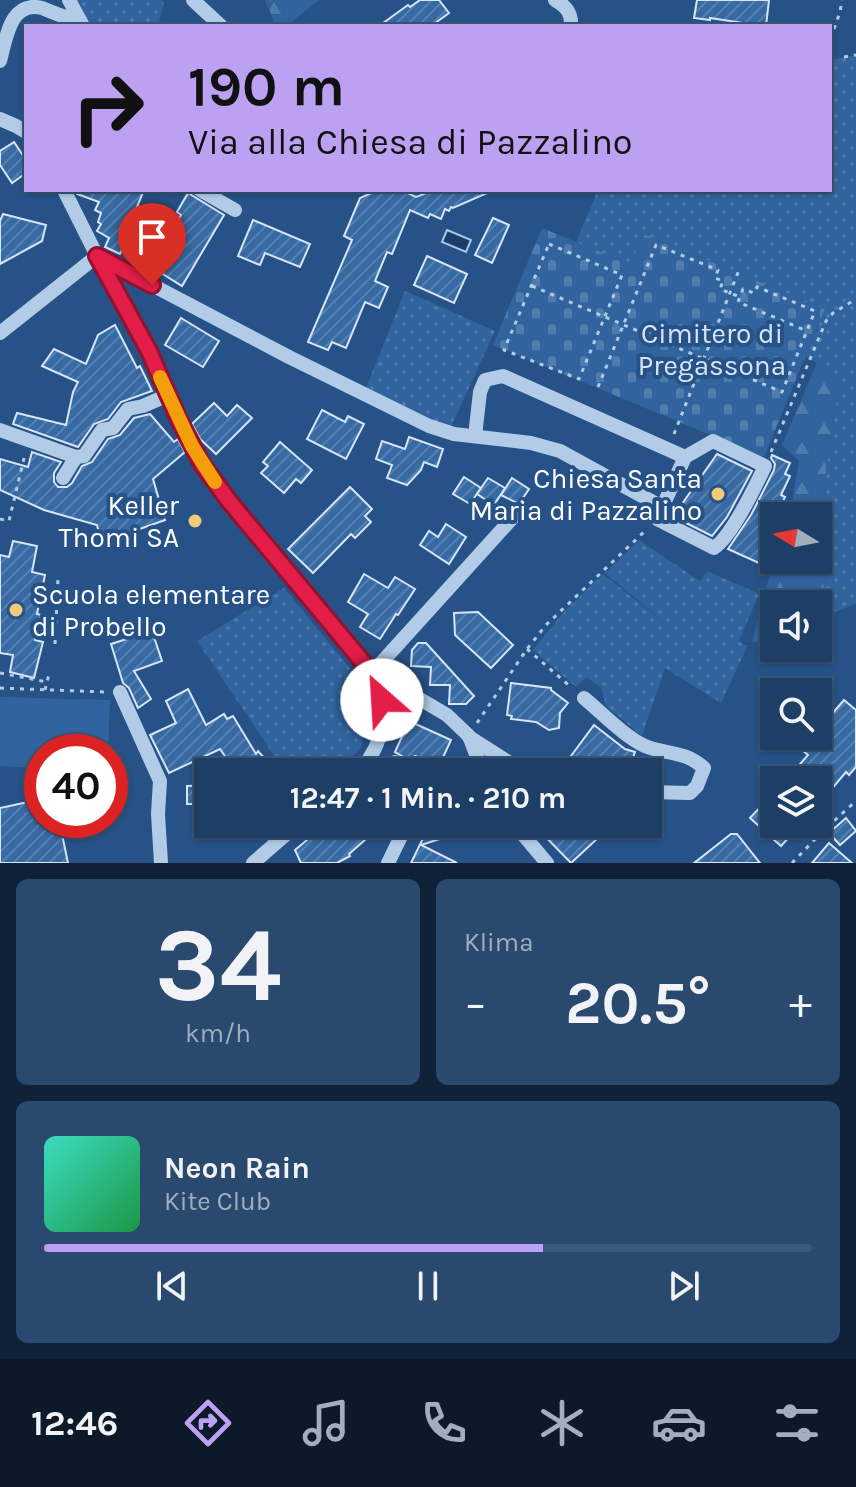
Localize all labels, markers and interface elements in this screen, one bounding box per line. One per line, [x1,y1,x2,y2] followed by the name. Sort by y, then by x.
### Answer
[188,54,345,119] text: 190 m
[56,56,160,160] icon: right
[188,121,633,163] text: Via alla Chiesa di Pazzalino
[118,203,186,285] pin
[130,215,174,259] icon: arrive
[638,317,786,382] park label: Cimitero di Pregassona
[469,462,702,527] place label: Chiesa Santa Maria di Pazzalino
[709,485,727,503] marker: Chiesa Santa Maria di Pazzalino
[59,489,180,554] place label: Keller Thomi SA
[760,502,832,574] north arrow
[760,502,832,838] map controls
[186,512,204,530] marker: Keller Thomi SA
[32,578,270,643] place label: Scuola elementare di Probello
[760,590,832,662] button: sound
[7,601,25,619] marker: Scuola elementare di Probello
[340,658,424,742] position arrow
[760,678,832,750] button: search
[24,734,128,838] speed limit sign: 40
[760,766,832,838] button: layers
[290,780,566,816] text: 12:47 · 1 Min. · 210 m
[155,905,281,1026] text: 34
[464,927,533,958] text: Klima
[565,968,711,1038] text: 20.5°
[464,978,487,1029] text: −
[789,978,812,1029] text: +
[185,1018,251,1049] text: km/h
[164,1150,310,1186] text: Neon Rain
[164,1186,271,1217] text: Kite Club
[150,1264,194,1308] icon: previous
[406,1264,450,1308] icon: pause
[662,1264,706,1308] icon: next
[180,1395,236,1451] icon: directions
[298,1395,354,1451] icon: music
[416,1395,472,1451] icon: phone
[534,1395,590,1451] icon: climate
[651,1395,707,1451] icon: car
[769,1395,825,1451] icon: filters
[31,1402,118,1444] text: 12:46

